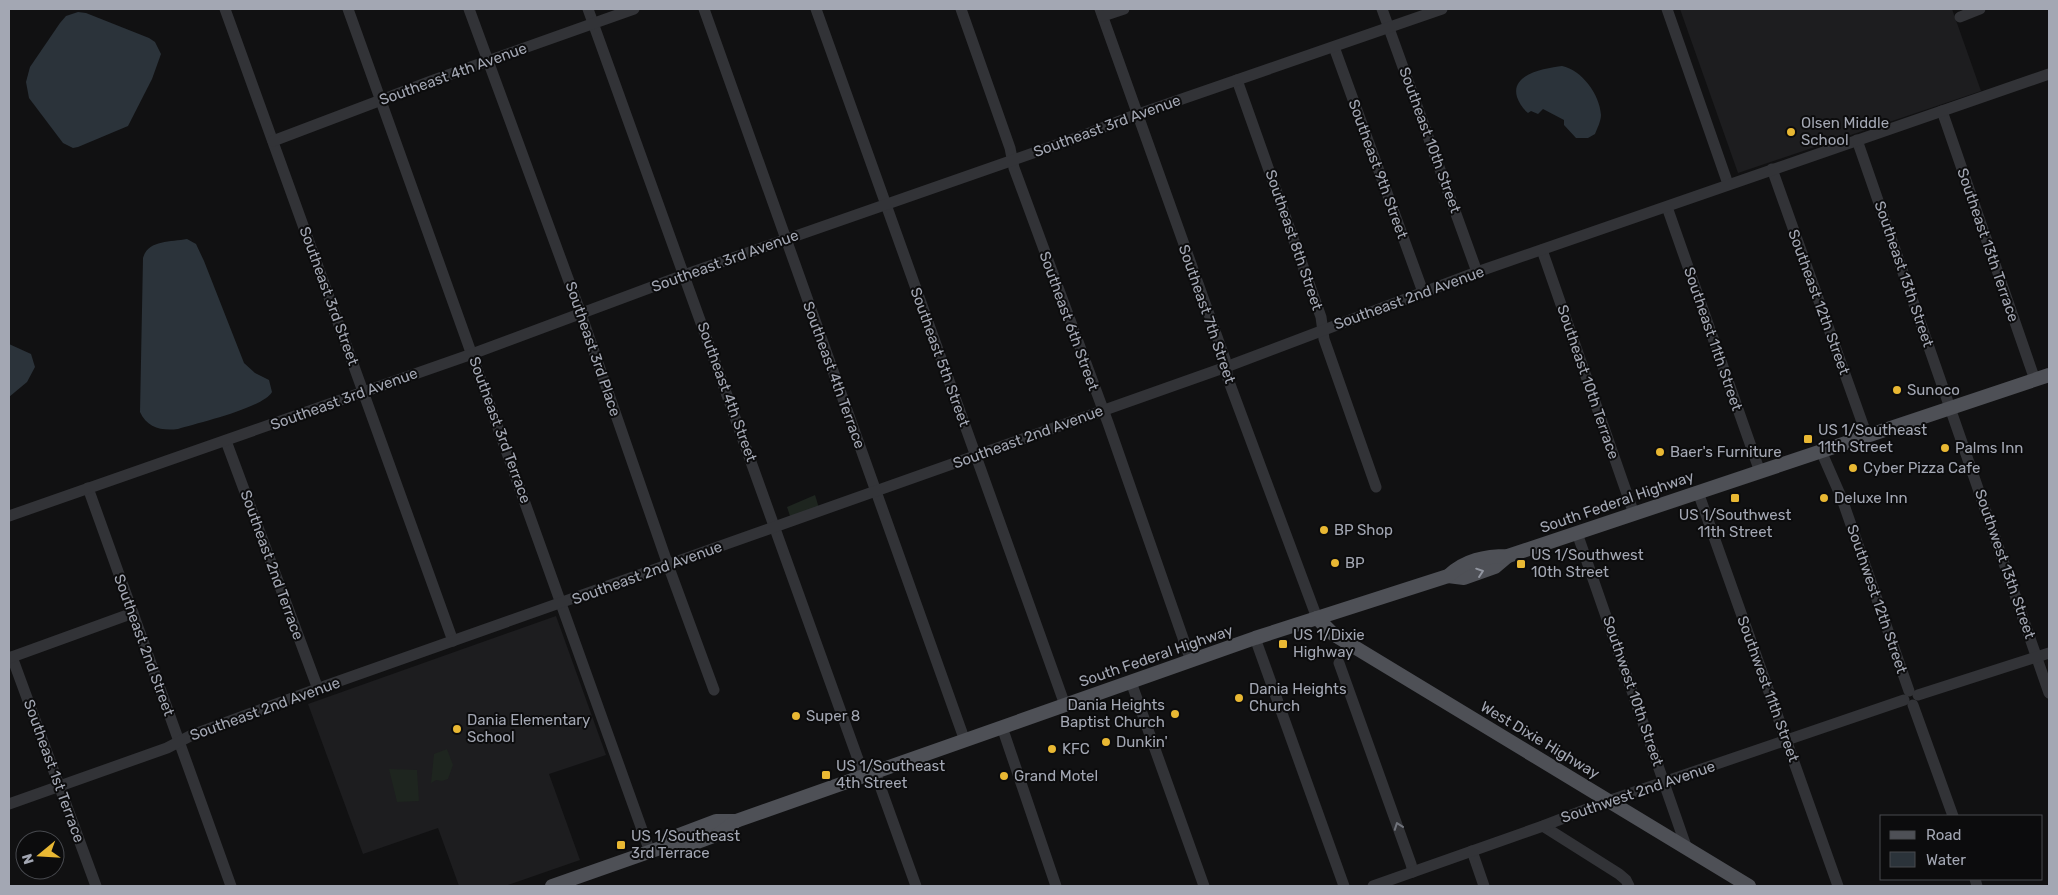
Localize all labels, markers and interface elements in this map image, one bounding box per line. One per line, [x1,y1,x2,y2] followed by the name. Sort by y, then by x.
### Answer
[377,39,529,109] street label: Southeast 4th Avenue
[1395,65,1465,215] street label: Southeast 10th Street
[1031,91,1183,161] street label: Southeast 3rd Avenue
[1344,97,1412,241] street label: Southeast 9th Street
[1801,114,1889,149] place label: Olsen Middle School
[1785,126,1797,138] marker: Olsen Middle School
[1953,166,2023,324] street label: Southeast 13th Terrace
[1261,167,1327,313] street label: Southeast 8th Street
[1871,199,1938,350] street label: Southeast 13th Street
[296,224,363,368] street label: Southeast 3rd Street
[649,226,801,296] street label: Southeast 3rd Avenue
[1784,227,1854,377] street label: Southeast 12th Street
[1175,242,1239,386] street label: Southeast 7th Street
[1035,249,1103,393] street label: Southeast 6th Street
[1331,262,1487,334] street label: Southeast 2nd Avenue
[1680,265,1746,413] street label: Southeast 11th Street
[561,279,625,419] street label: Southeast 3rd Place
[906,285,974,429] street label: Southeast 5th Street
[799,299,869,451] street label: Southeast 4th Terrace
[1553,302,1623,462] street label: Southeast 10th Terrace
[693,320,761,464] street label: Southeast 4th Street
[465,354,535,506] street label: Southeast 3rd Terrace
[268,364,420,434] street label: Southeast 3rd Avenue
[1907,381,1960,399] place label: Sunoco
[1891,384,1903,396] marker: Sunoco
[950,401,1106,473] street label: Southeast 2nd Avenue
[1818,421,1927,456] place label: US 1/Southeast 11th Street
[1802,433,1814,445] marker: US 1/Southeast 11th Street
[1955,439,2023,457] place label: Palms Inn
[1939,442,1951,454] marker: Palms Inn
[1670,443,1782,461] place label: Baer's Furniture
[1654,446,1666,458] marker: Baer's Furniture
[1863,459,1980,477] place label: Cyber Pizza Cafe
[1847,462,1859,474] marker: Cyber Pizza Cafe
[1538,467,1696,537] street label: South Federal Highway
[1971,487,2039,641] street label: Southwest 13th Street
[237,488,307,642] street label: Southeast 2nd Terrace
[1834,489,1908,507] place label: Deluxe Inn
[1729,492,1741,504] marker: US 1/Southwest 11th Street
[1818,492,1830,504] marker: Deluxe Inn
[1679,506,1791,541] place label: US 1/Southwest 11th Street
[1334,521,1393,539] place label: BP Shop
[1843,522,1911,676] street label: Southwest 12th Street
[1318,524,1330,536] marker: BP Shop
[569,537,725,609] street label: Southeast 2nd Avenue
[1531,546,1644,581] place label: US 1/Southwest 10th Street
[1345,554,1365,572] place label: BP
[1329,557,1341,569] marker: BP
[1515,558,1527,570] marker: US 1/Southwest 10th Street
[1475,568,1484,578] one-way arrow
[110,572,178,719] street label: Southeast 2nd Street
[1733,613,1803,765] street label: Southwest 11th Street
[1599,614,1667,768] street label: Southwest 10th Street
[1077,621,1235,691] street label: South Federal Highway
[1293,626,1365,661] place label: US 1/Dixie Highway
[1277,638,1289,650] marker: US 1/Dixie Highway
[187,673,343,745] street label: Southeast 2nd Avenue
[1249,680,1347,715] place label: Dania Heights Church
[1233,692,1245,704] marker: Dania Heights Church
[1060,696,1165,731] place label: Dania Heights Baptist Church
[20,697,88,845] street label: Southeast 1st Terrace
[1477,697,1603,783] street label: West Dixie Highway
[806,707,860,725] place label: Super 8
[1169,708,1181,720] marker: Dania Heights Baptist Church
[790,710,802,722] marker: Super 8
[467,711,590,746] place label: Dania Elementary School
[451,723,463,735] marker: Dania Elementary School
[1116,733,1168,751] place label: Dunkin'
[1100,736,1112,748] marker: Dunkin'
[1062,740,1090,758] place label: KFC
[1046,743,1058,755] marker: KFC
[836,757,945,792] place label: US 1/Southeast 4th Street
[1559,757,1717,827] street label: Southwest 2nd Avenue
[1014,767,1098,785] place label: Grand Motel
[820,769,832,781] marker: US 1/Southeast 4th Street
[998,770,1010,782] marker: Grand Motel
[1880,815,2043,880] legend
[1394,822,1404,831] one-way arrow
[1926,826,1962,844] text: Road
[631,827,740,862] place label: US 1/Southeast 3rd Terrace
[15,830,65,880] north arrow
[615,839,627,851] marker: US 1/Southeast 3rd Terrace
[18,851,38,866] text: N
[1926,851,1966,869] text: Water

